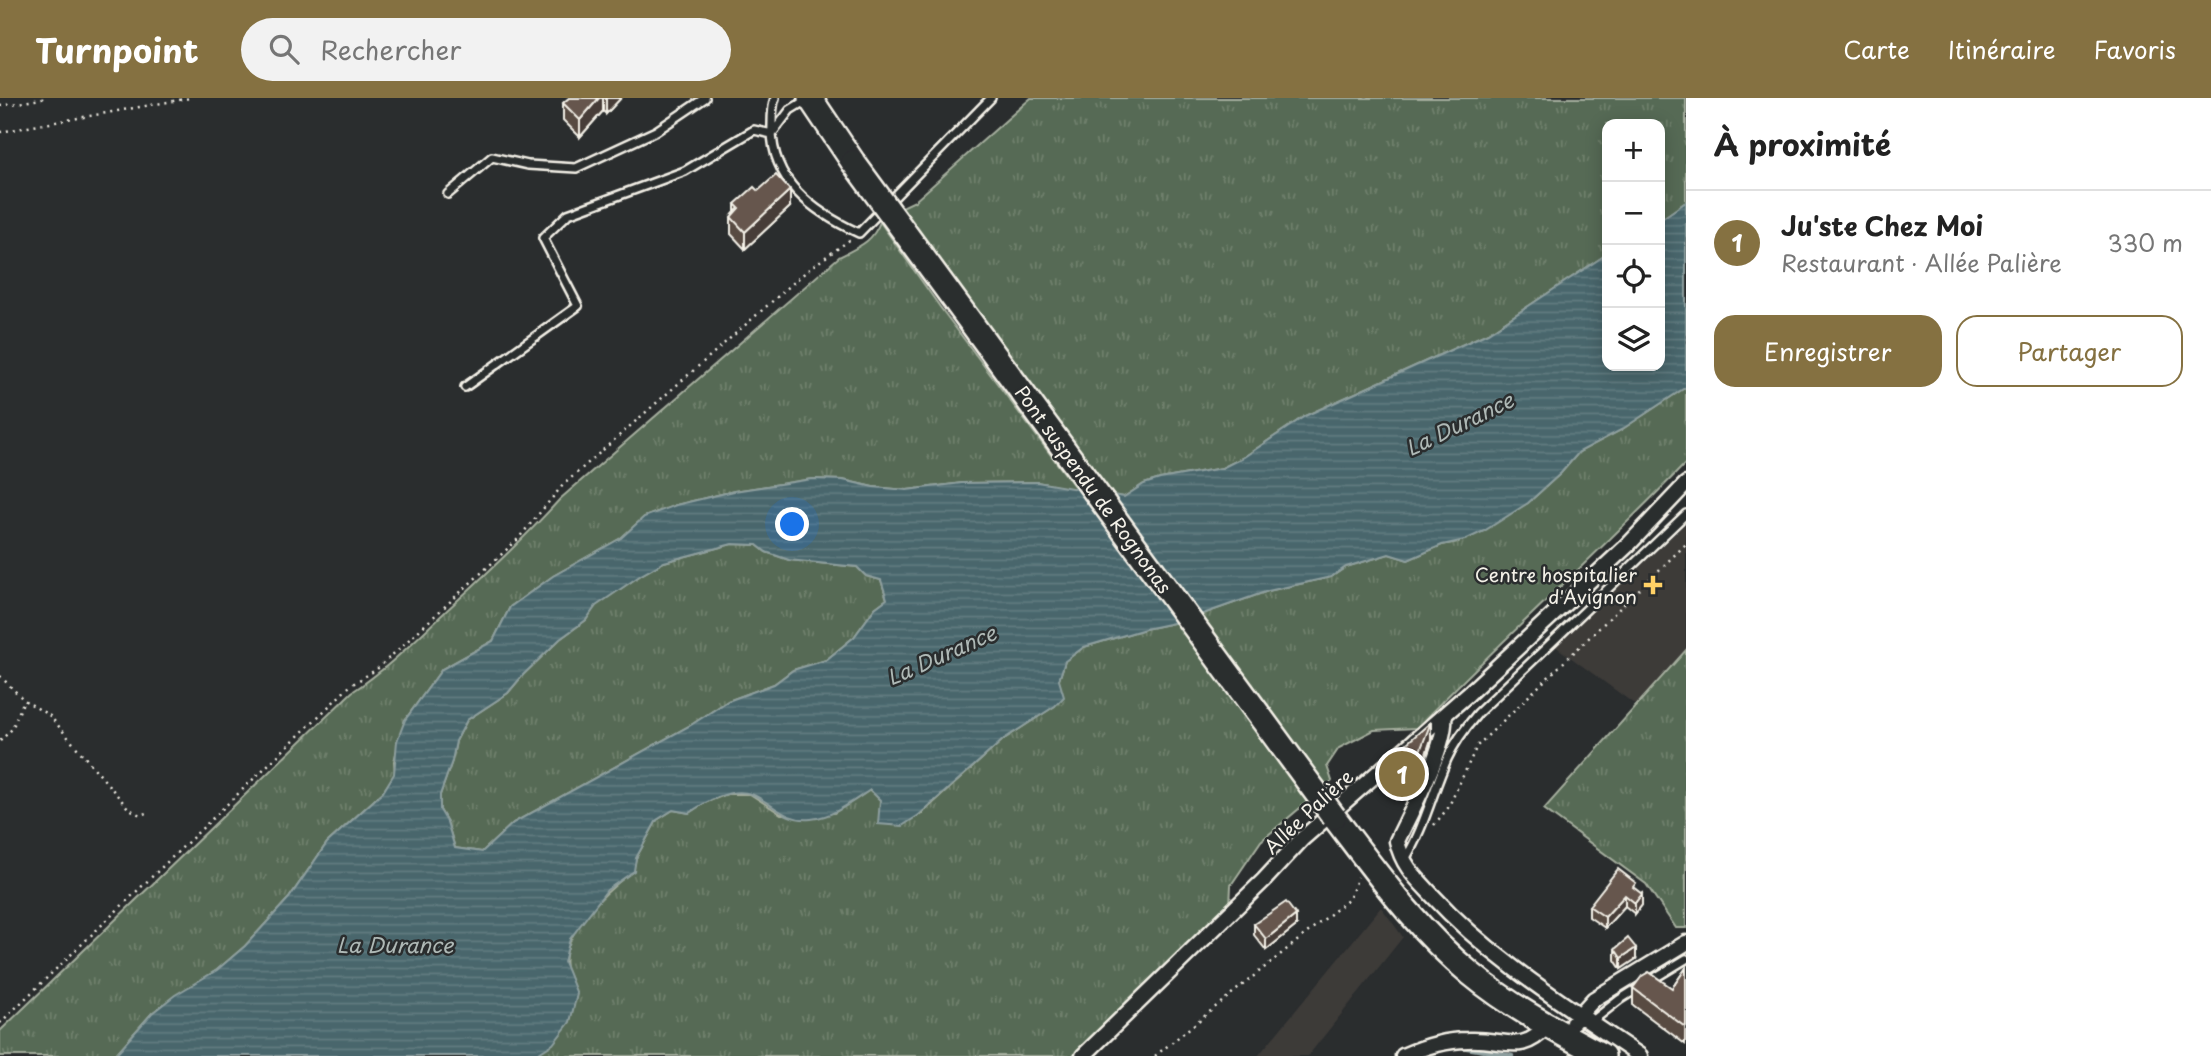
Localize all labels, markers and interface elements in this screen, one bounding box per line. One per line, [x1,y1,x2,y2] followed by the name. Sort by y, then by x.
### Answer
[241,18,731,81] search box
[35,24,199,74] text: Turnpoint
[265,30,303,68] icon: search
[321,30,461,69] text: Rechercher
[1843,31,1910,67] text: Carte
[1948,31,2056,67] text: Itinéraire
[2094,31,2176,67] text: Favoris
[1602,119,1665,371] map controls
[1602,119,1665,182] button: +
[1714,121,1891,166] text: À proximité
[1602,182,1665,245] button: −
[1781,206,1983,245] text: Ju'ste Chez Moi
[1732,225,1743,260] text: 1
[2107,225,2183,260] text: 330 m
[1602,245,1665,308] button: locate
[1781,245,2062,280] text: Restaurant · Allée Palière
[1602,308,1665,371] button: layers
[1714,315,1942,387] button: Enregistrer
[1956,315,2183,387] button: Partager
[1009,379,1179,599] street label: Pont suspendu de Rognonas
[1400,382,1520,463] water label: La Durance
[775,507,809,541] your location
[1475,560,1637,610] place label: Centre hospitalier d'Avignon
[1643,575,1663,595] marker: Centre hospitalier d'Avignon
[881,615,1002,692] water label: La Durance
[1379,748,1425,800] pin: 1
[1257,762,1359,860] street label: Allée Palière
[337,928,455,960] water label: La Durance

